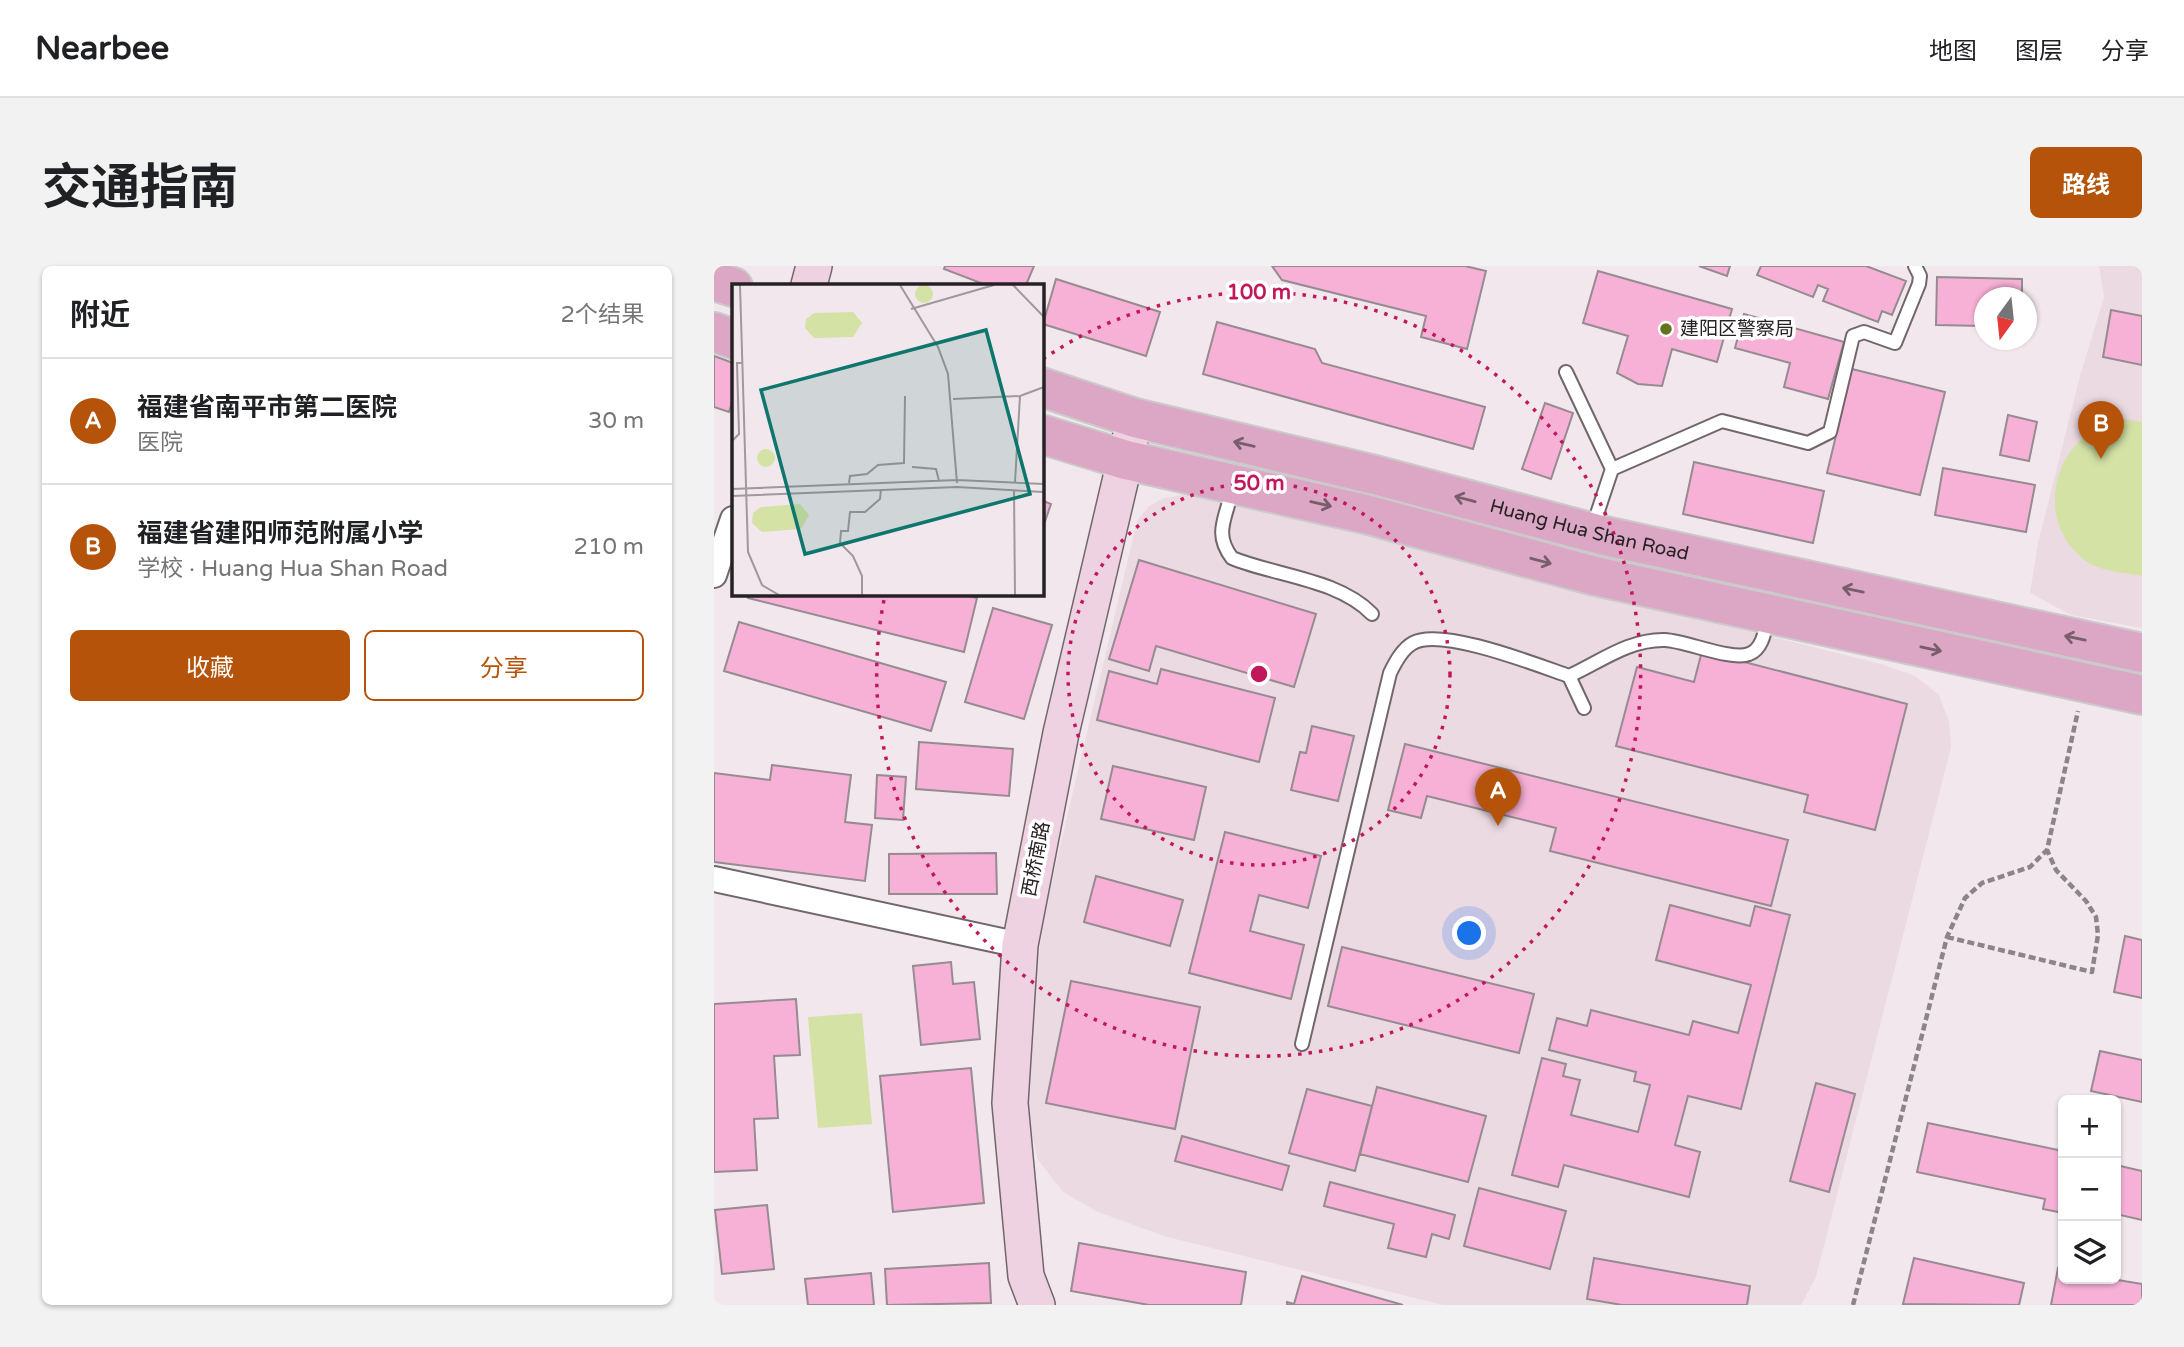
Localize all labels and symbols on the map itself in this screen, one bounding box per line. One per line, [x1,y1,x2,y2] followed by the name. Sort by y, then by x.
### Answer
[1227,280,1291,305] text: 100 m
[732,284,1043,595] inset map
[1974,287,2037,350] north arrow
[1680,318,1794,340] place label: 建阳区警察局
[1658,321,1674,337] marker: 建阳区警察局
[2078,401,2124,459] pin: B
[1233,437,1256,450] one-way arrow
[1233,471,1285,496] text: 50 m
[1454,492,1476,505] one-way arrow
[1487,495,1691,565] street label: Huang Hua Shan Road
[1309,498,1332,511] one-way arrow
[1530,556,1552,569] one-way arrow
[1842,583,1865,596] one-way arrow
[2064,631,2087,645] one-way arrow
[1919,642,1942,656] one-way arrow
[1247,662,1271,686] centre of rings
[1475,768,1521,826] pin: A
[1018,820,1054,898] street label: 西桥南路
[1452,916,1486,950] your location

